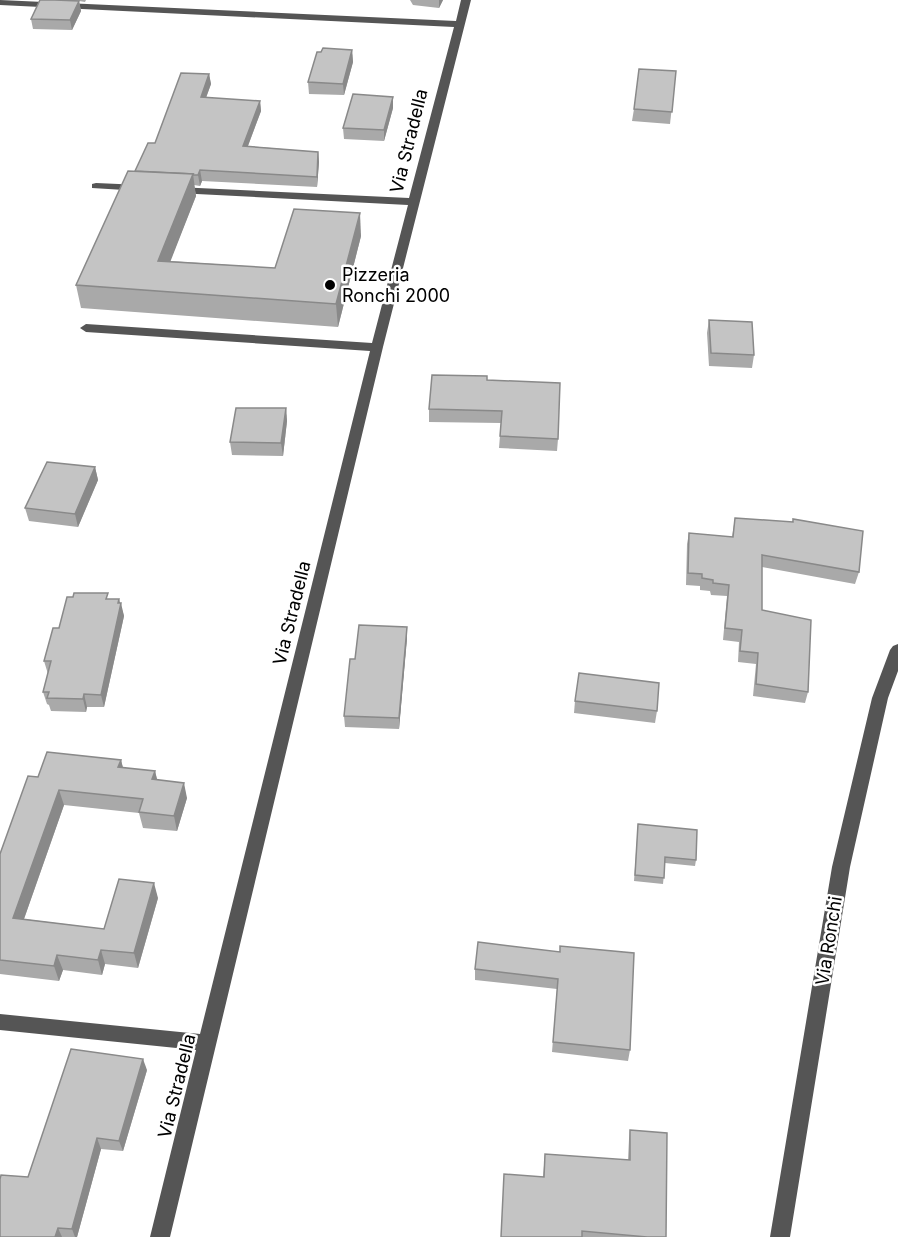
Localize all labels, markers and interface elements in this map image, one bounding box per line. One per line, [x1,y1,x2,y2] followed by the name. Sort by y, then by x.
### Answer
[385,87,432,195] street label: Via Stradella
[342,264,450,306] place label: Pizzeria Ronchi 2000
[323,278,337,292] marker: Pizzeria Ronchi 2000
[268,559,315,667] street label: Via Stradella
[811,895,846,987] street label: Via Ronchi
[153,1032,200,1140] street label: Via Stradella

